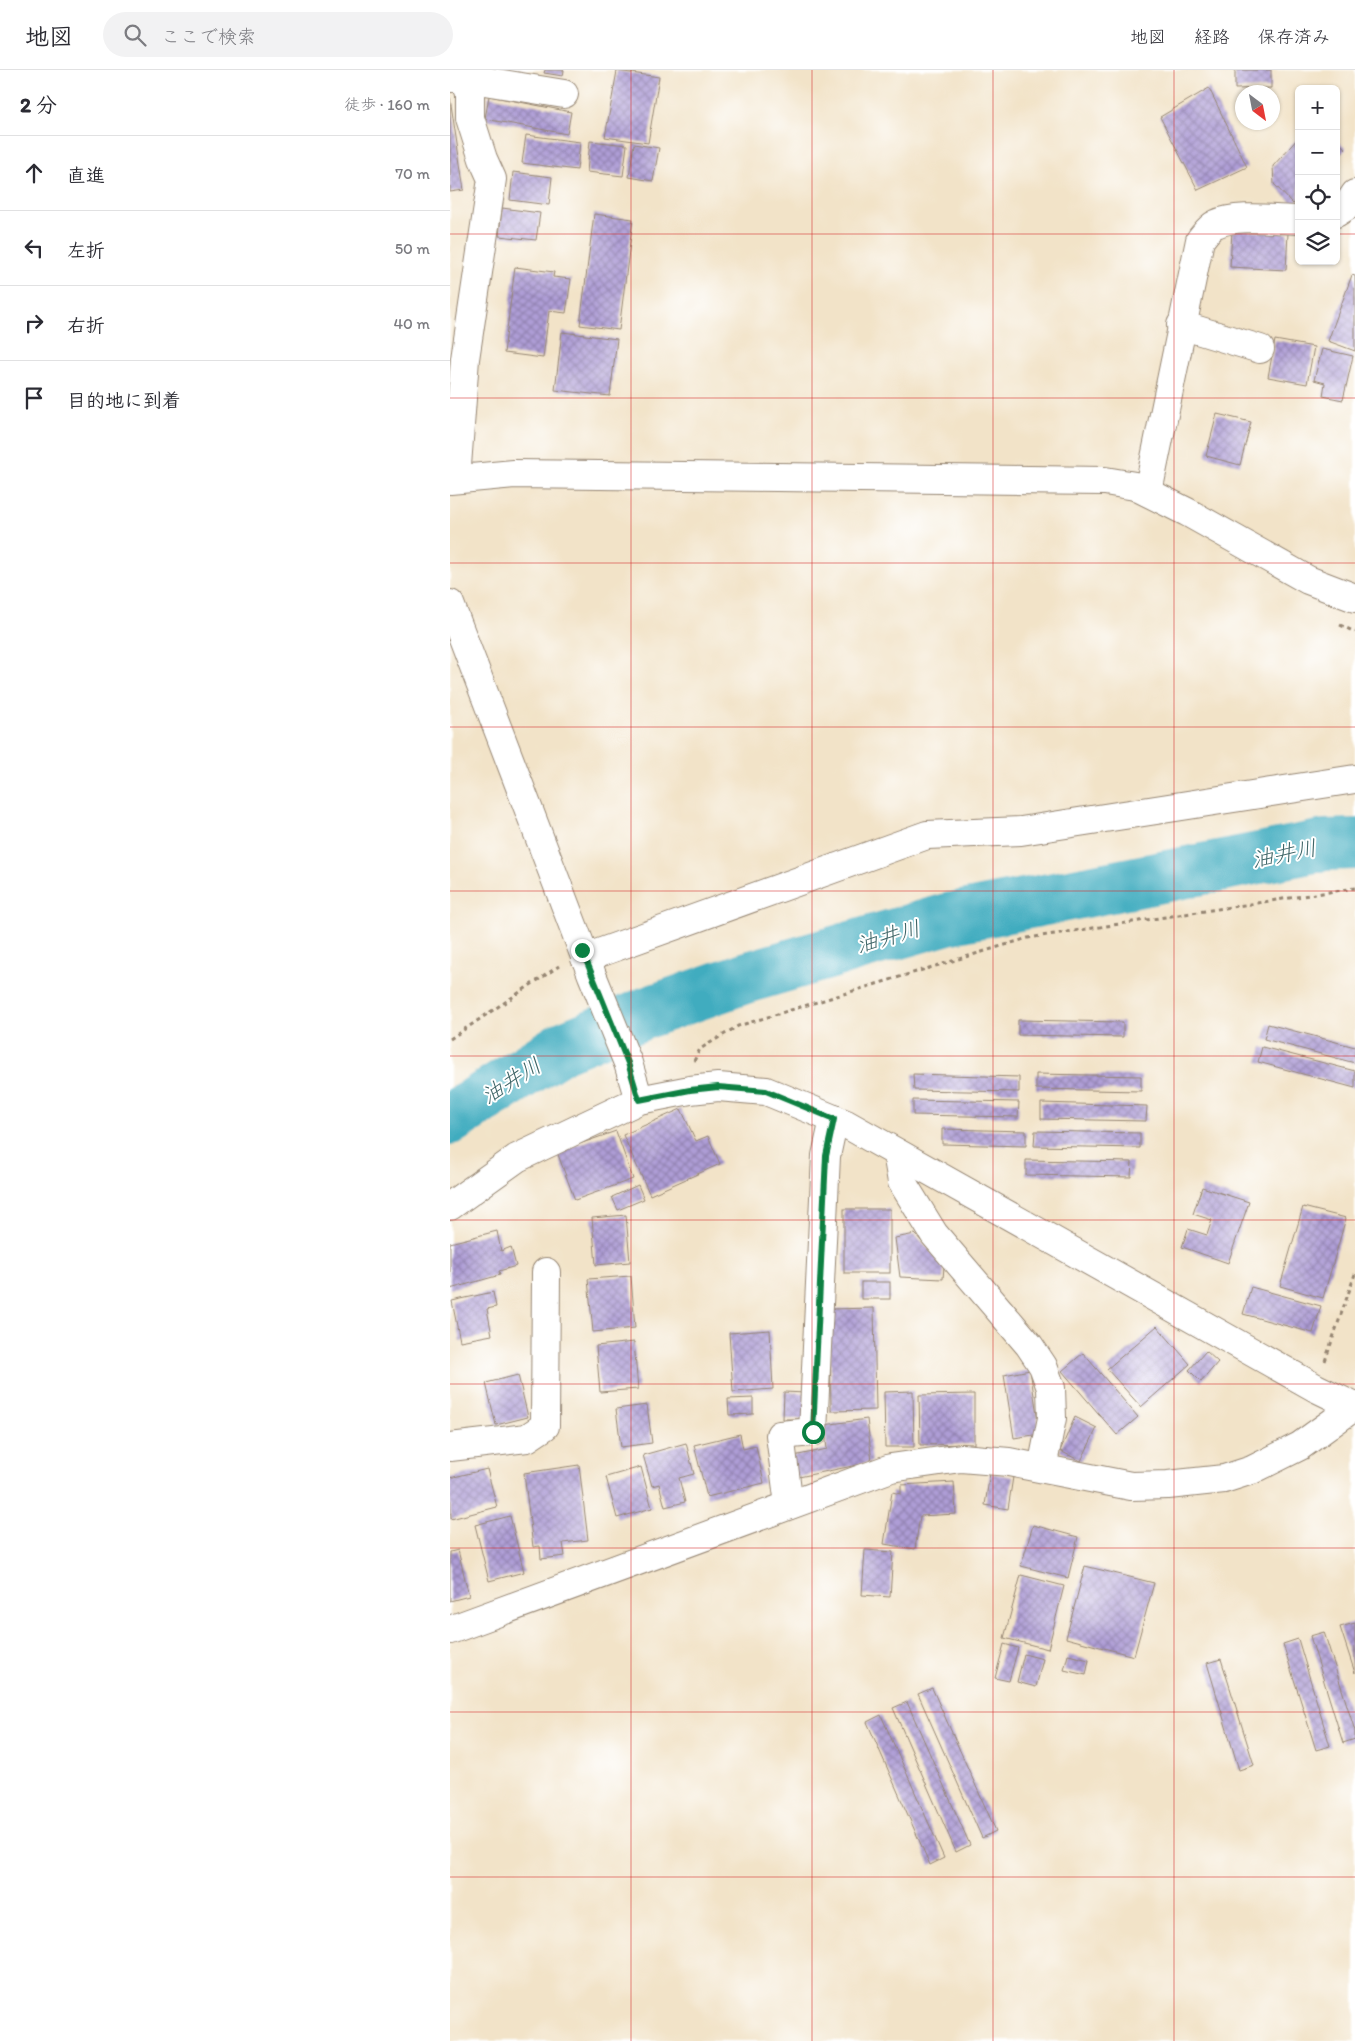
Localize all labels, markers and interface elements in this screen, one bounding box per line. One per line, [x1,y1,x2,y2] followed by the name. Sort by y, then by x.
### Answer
[103,12,453,57] search box
[121,21,149,49] icon: search
[25,22,73,51] text: 地図
[161,25,256,48] text: ここで検索
[1130,26,1166,48] text: 地図
[1194,26,1230,48] text: 経路
[1258,26,1330,48] text: 保存済み
[1235,85,1280,130] north arrow
[1295,85,1340,265] map controls
[1295,85,1340,130] button: +
[20,92,57,117] text: 2 分
[344,95,430,114] text: 徒歩 · 160 m
[1295,130,1340,175] button: −
[20,159,48,187] icon: ahead
[67,164,105,187] text: 直進
[395,164,430,183] text: 70 m
[1295,175,1340,220] button: locate
[1295,220,1340,265] button: layers
[20,234,48,262] icon: left
[67,239,105,262] text: 左折
[395,239,430,258] text: 50 m
[20,309,48,337] icon: right
[67,314,105,337] text: 右折
[393,314,430,333] text: 40 m
[20,384,48,412] icon: arrive
[67,389,181,412] text: 目的地に到着
[1249,834,1319,873] water label: 油井川
[853,914,924,959] water label: 油井川
[571,939,594,962] route end
[476,1051,546,1109] water label: 油井川
[802,1421,825,1444] route start

